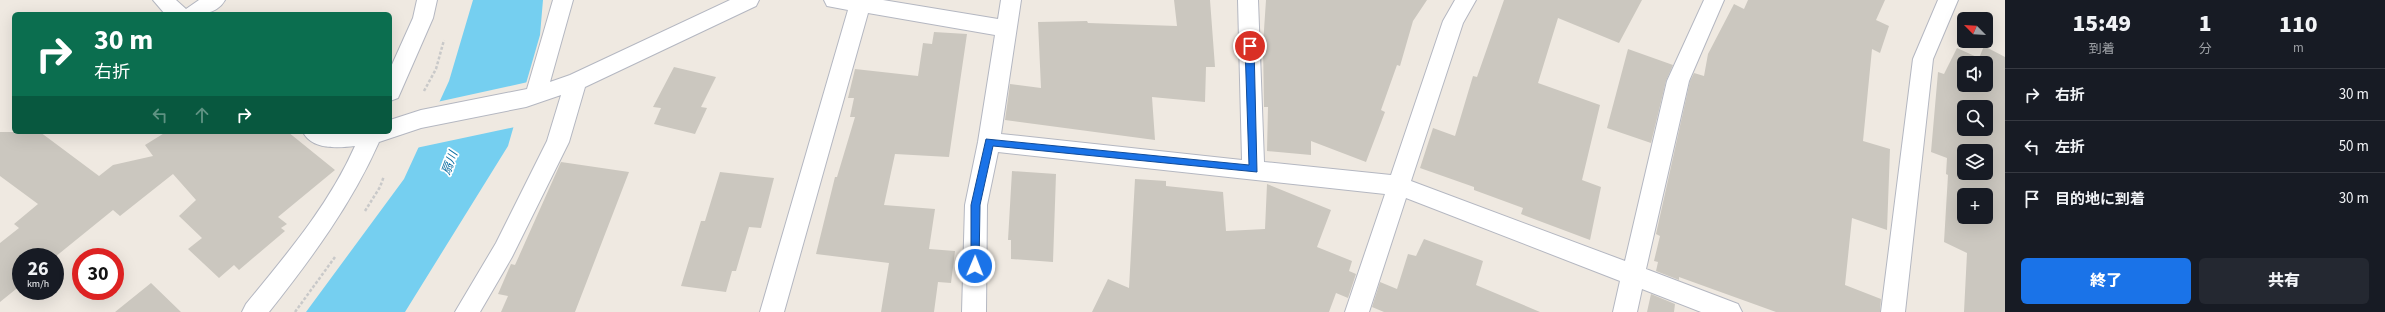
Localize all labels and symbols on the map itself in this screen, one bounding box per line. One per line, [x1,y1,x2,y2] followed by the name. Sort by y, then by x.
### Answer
[1957,12,1993,48] north arrow
[1233,29,1267,63] pin
[438,147,463,177] water label: 扇川
[954,245,996,287] position arrow
[72,248,124,300] speed limit sign: 30

